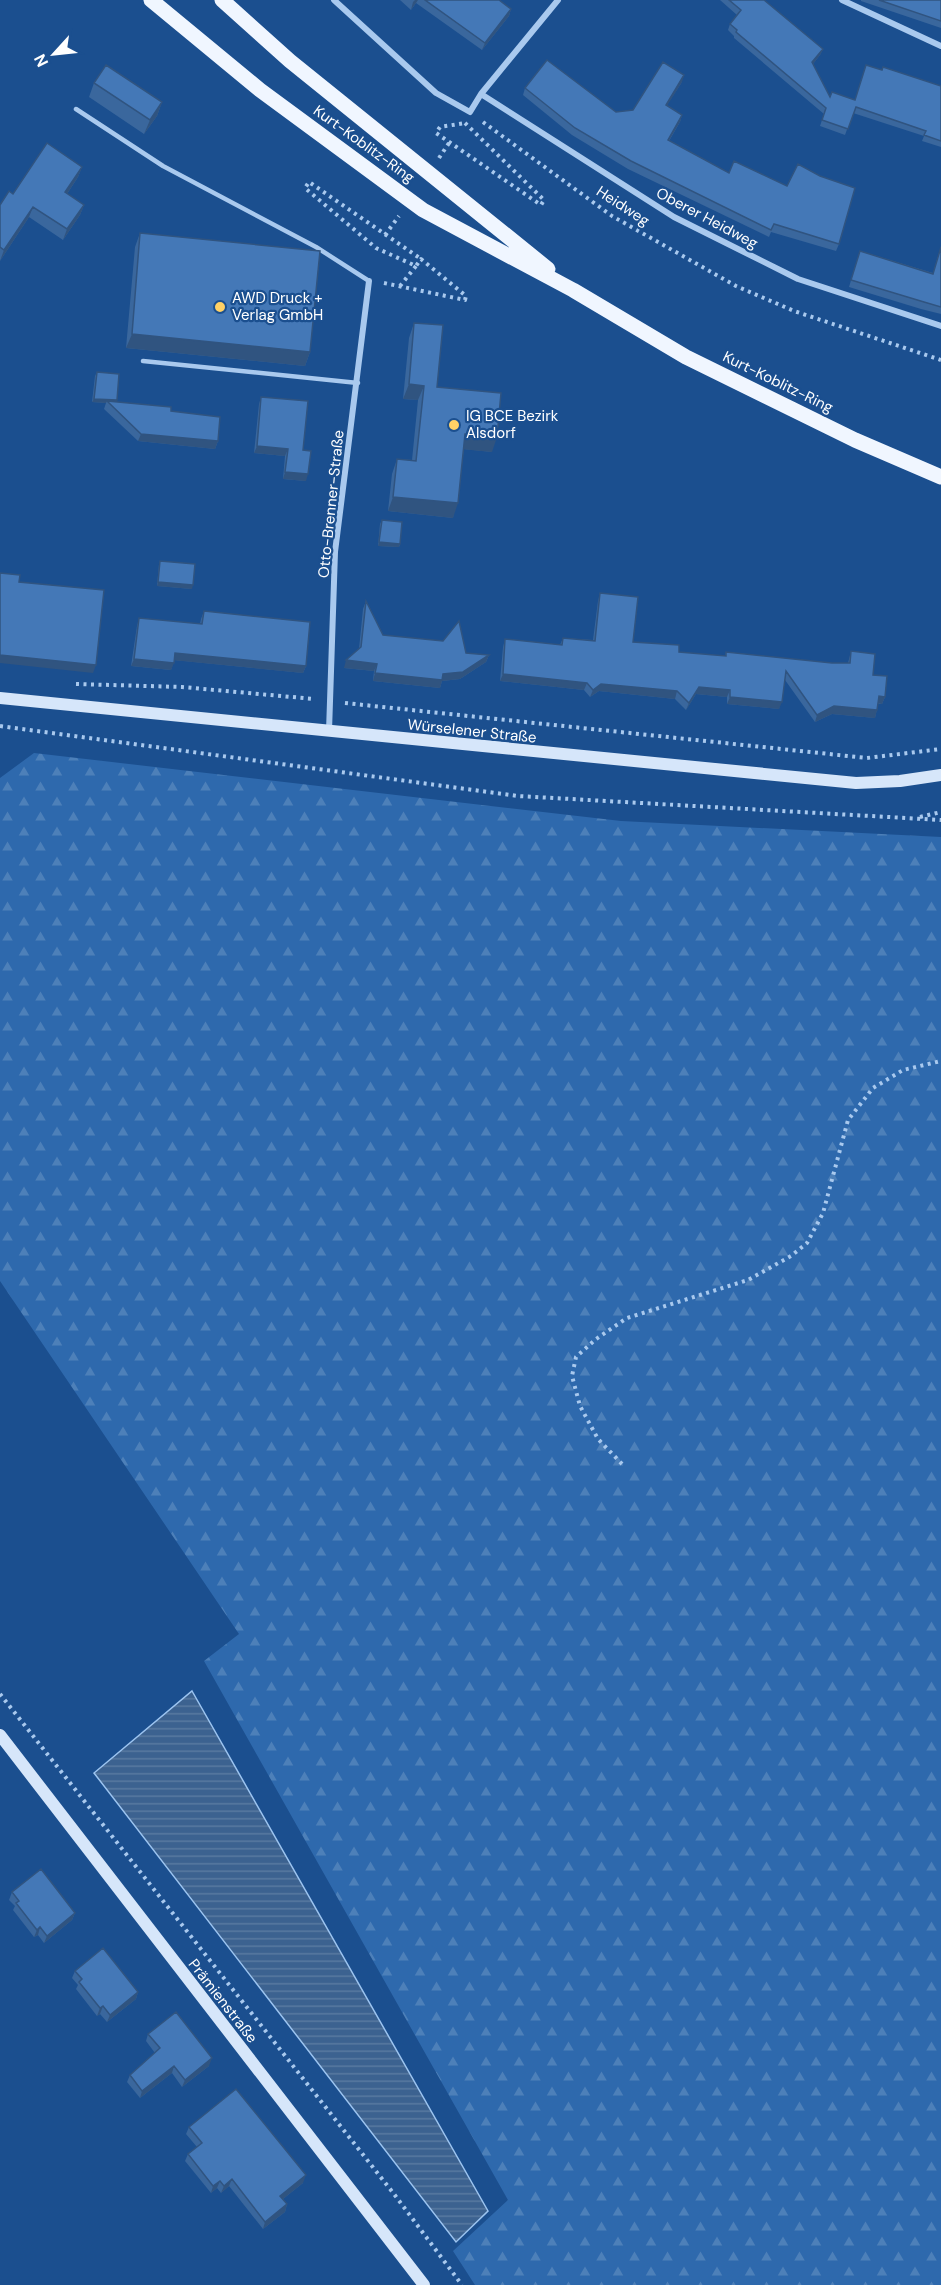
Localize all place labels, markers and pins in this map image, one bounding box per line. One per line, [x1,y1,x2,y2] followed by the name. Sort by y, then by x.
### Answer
[232,288,323,325] place label: AWD Druck + Verlag GmbH
[213,300,227,314] marker: AWD Druck + Verlag GmbH
[466,406,559,443] place label: IG BCE Bezirk Alsdorf
[447,418,461,432] marker: IG BCE Bezirk Alsdorf

